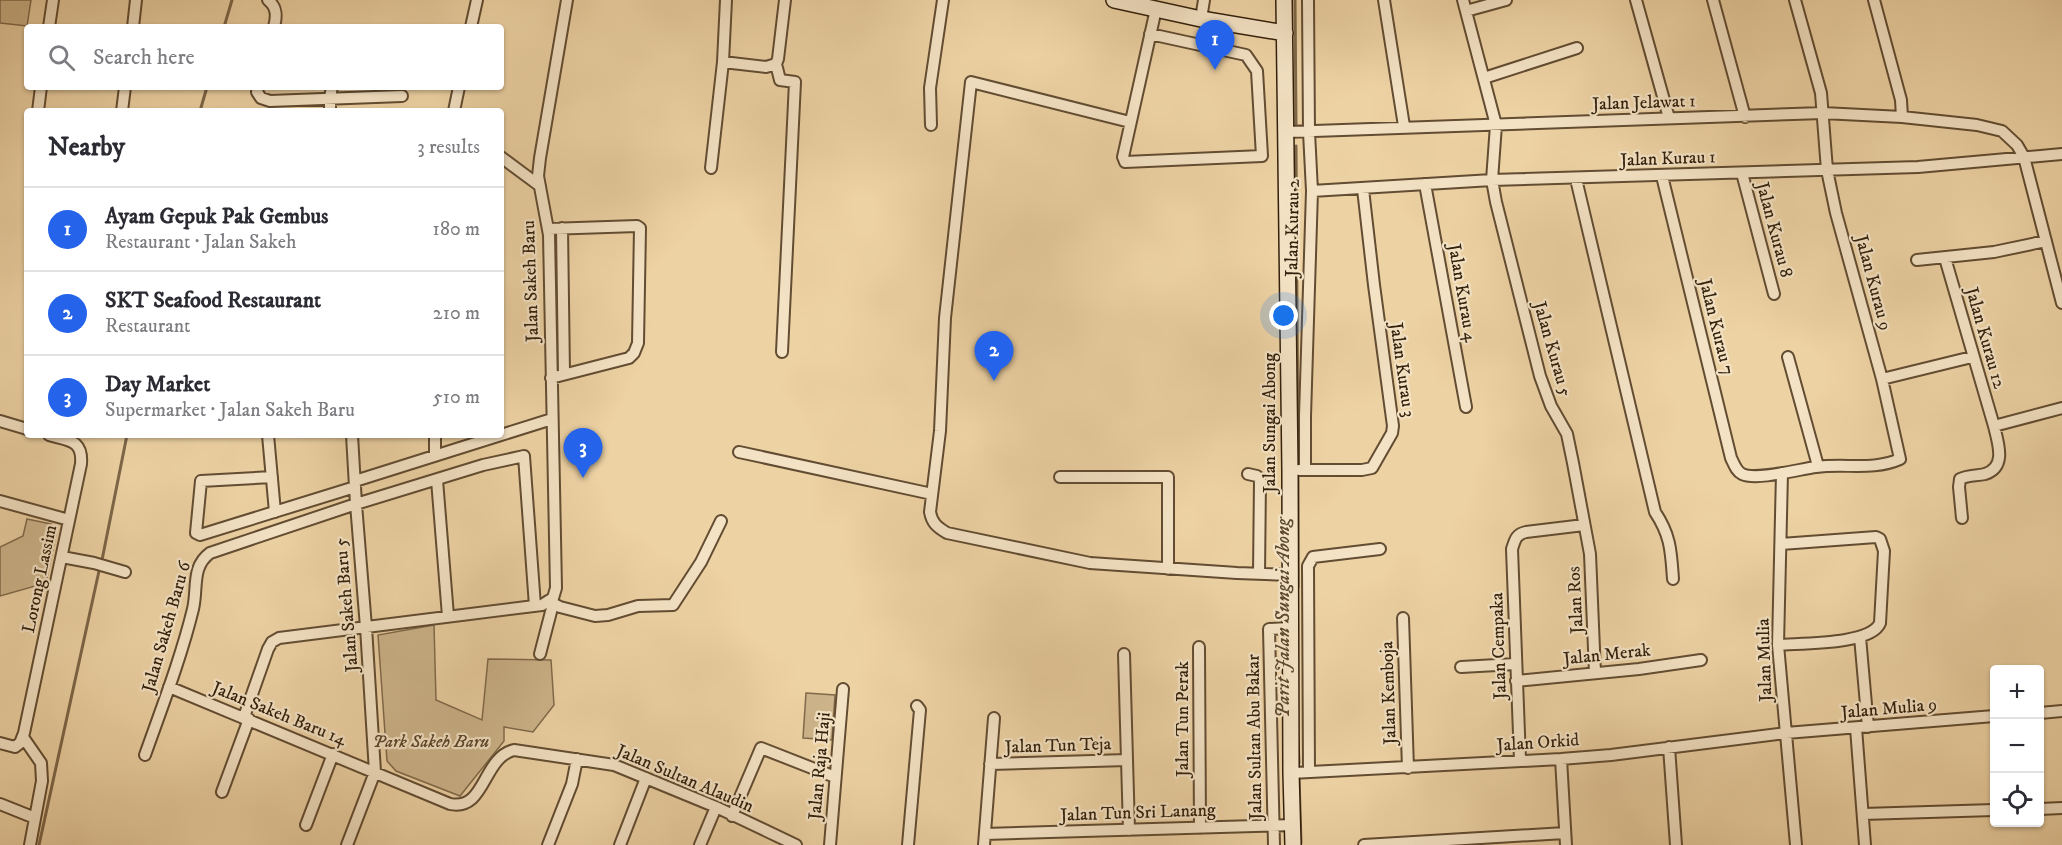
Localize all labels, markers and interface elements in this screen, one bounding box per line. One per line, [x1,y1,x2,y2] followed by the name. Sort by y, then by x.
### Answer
[1196,20,1234,70] pin: 1
[24,24,504,90] search box
[45,41,78,74] icon: search
[93,44,195,71] text: Search here
[1590,90,1696,116] street label: Jalan Jelawat 1
[48,131,125,164] text: Nearby
[417,135,480,160] text: 3 results
[1618,146,1716,172] street label: Jalan Kurau 1
[1750,178,1797,280] street label: Jalan Kurau 8
[1281,179,1305,279] street label: Jalan Kurau 2
[105,203,328,230] text: Ayam Gepuk Pak Gembus
[64,217,71,242] text: 1
[433,217,480,242] text: 180 m
[518,219,544,344] street label: Jalan Sakeh Baru
[105,230,297,255] text: Restaurant · Jalan Sakeh
[1849,231,1896,333] street label: Jalan Kurau 9
[1442,240,1482,344] street label: Jalan Kurau 4
[1693,275,1739,377] street label: Jalan Kurau 7
[1960,283,2010,391] street label: Jalan Kurau 12
[105,287,321,314] text: SKT Seafood Restaurant
[1527,297,1576,399] street label: Jalan Kurau 5
[63,301,72,326] text: 2
[433,301,480,326] text: 210 m
[1269,301,1298,330] your location
[105,314,190,339] text: Restaurant
[1384,319,1420,419] street label: Jalan Kurau 3
[974,332,1014,381] pin: 2
[1259,353,1281,495] street label: Jalan Sungai Abong
[105,371,210,398] text: Day Market
[64,385,71,410] text: 3
[433,385,480,410] text: 510 m
[105,398,355,423] text: Supermarket · Jalan Sakeh Baru
[564,428,602,478] pin: 3
[1271,516,1296,718] water label: Parit Jalan Sungai Abong
[18,523,62,635] street label: Lorong Lassim
[330,537,364,675] street label: Jalan Sakeh Baru 5
[137,558,196,697] street label: Jalan Sakeh Baru 6
[1563,566,1589,636] street label: Jalan Ros
[1486,592,1512,702] street label: Jalan Cempaka
[1753,618,1778,704] street label: Jalan Mulia
[1560,639,1652,671] street label: Jalan Merak
[1376,641,1402,747] street label: Jalan Kemboja
[1243,654,1267,822] street label: Jalan Sultan Abu Bakar
[1172,661,1194,779] street label: Jalan Tun Perak
[1990,665,2044,827] map controls
[1990,665,2044,719] button: +
[207,676,350,751] street label: Jalan Sakeh Baru 14
[1838,694,1938,724] street label: Jalan Mulia 9
[804,711,836,823] street label: Jalan Raja Haji
[1990,719,2044,773] button: −
[1494,729,1580,757] street label: Jalan Orkid
[373,731,489,753] park label: Park Sakeh Baru
[1003,733,1112,759] street label: Jalan Tun Teja
[611,739,758,818] street label: Jalan Sultan Alaudin
[1990,773,2044,827] button: locate
[1058,799,1216,827] street label: Jalan Tun Sri Lanang

